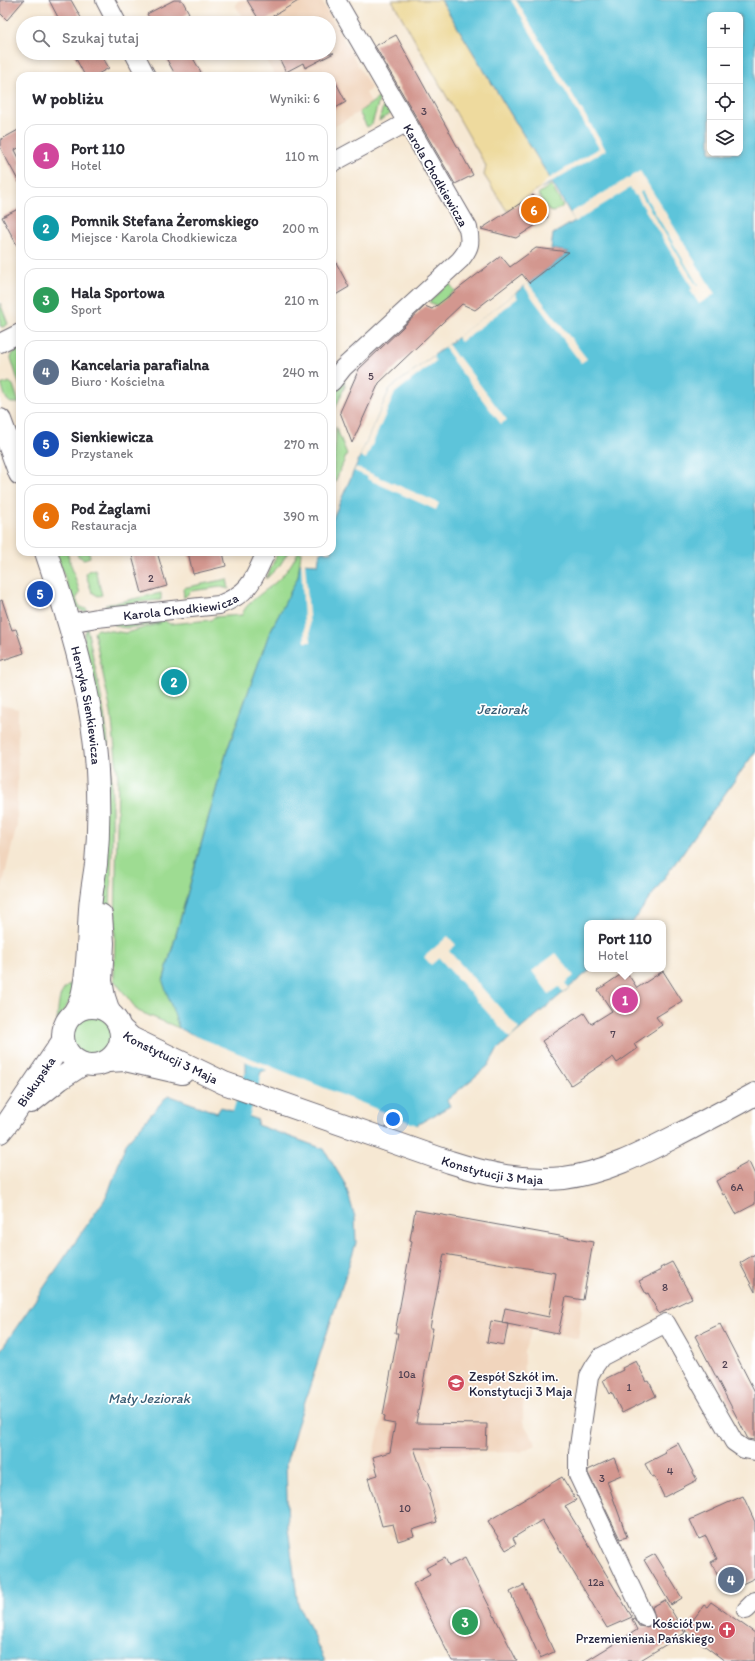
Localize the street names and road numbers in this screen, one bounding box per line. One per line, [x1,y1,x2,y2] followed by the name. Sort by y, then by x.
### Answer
[400,121,471,230] street label: Karola Chodkiewicza
[123,590,242,623] street label: Karola Chodkiewicza
[68,644,104,766] street label: Henryka Sienkiewicza
[120,1028,221,1087] street label: Konstytucji 3 Maja
[14,1053,59,1110] street label: Biskupska
[440,1153,544,1187] street label: Konstytucji 3 Maja

